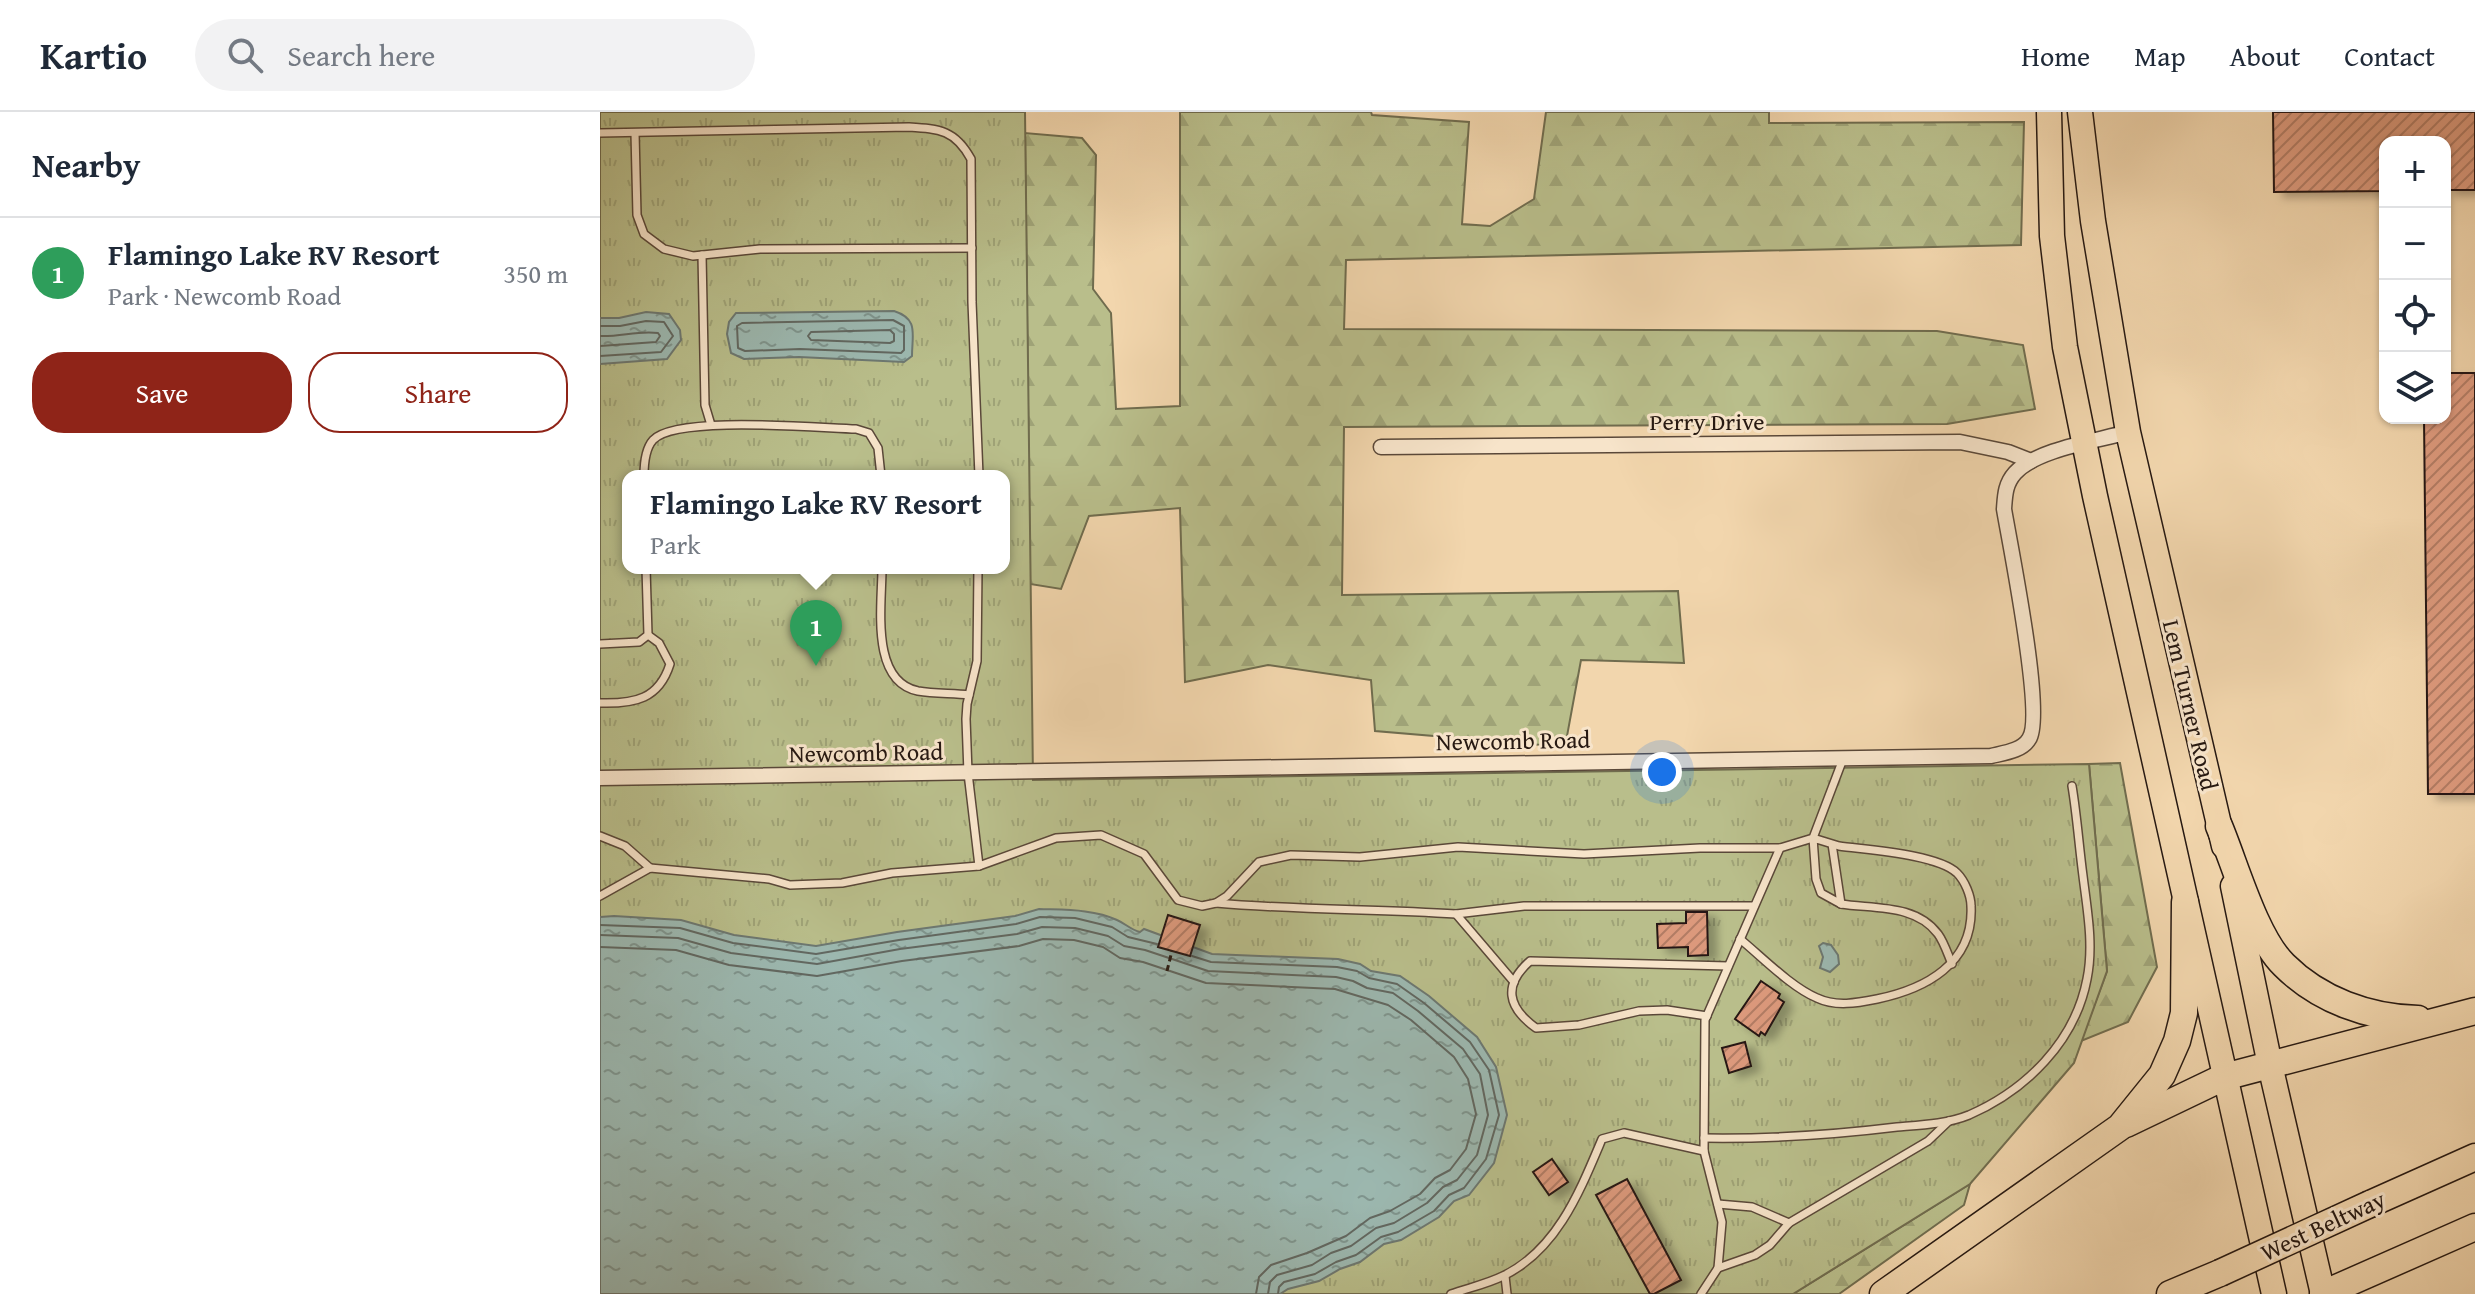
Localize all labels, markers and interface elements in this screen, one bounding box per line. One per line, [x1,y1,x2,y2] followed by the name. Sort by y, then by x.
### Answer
[195,19,755,91] search box
[40,27,147,83] text: Kartio
[223,33,267,77] icon: search
[287,33,435,77] text: Search here
[2021,35,2090,76] text: Home
[2134,35,2186,76] text: Map
[2230,35,2300,76] text: About
[2344,35,2435,76] text: Contact
[2379,136,2451,424] map controls
[2379,136,2451,208] button: +
[32,140,141,189] text: Nearby
[2379,208,2451,280] button: −
[108,232,440,276] text: Flamingo Lake RV Resort
[51,254,65,293] text: 1
[503,254,568,293] text: 350 m
[108,276,341,315] text: Park · Newcomb Road
[2379,280,2451,352] button: locate
[32,352,292,433] button: Save
[308,352,568,433] button: Share
[2379,352,2451,424] button: layers
[1649,404,1765,439] street label: Perry Drive
[622,470,1010,574] popup
[650,481,982,525] text: Flamingo Lake RV Resort
[650,525,700,564] text: Park
[790,600,842,666] pin: 1
[2154,616,2227,794] street label: Lem Turner Road
[1435,722,1591,759] street label: Newcomb Road
[788,734,944,771] street label: Newcomb Road
[1642,752,1682,792] your location
[2255,1181,2391,1270] street label: West Beltway

